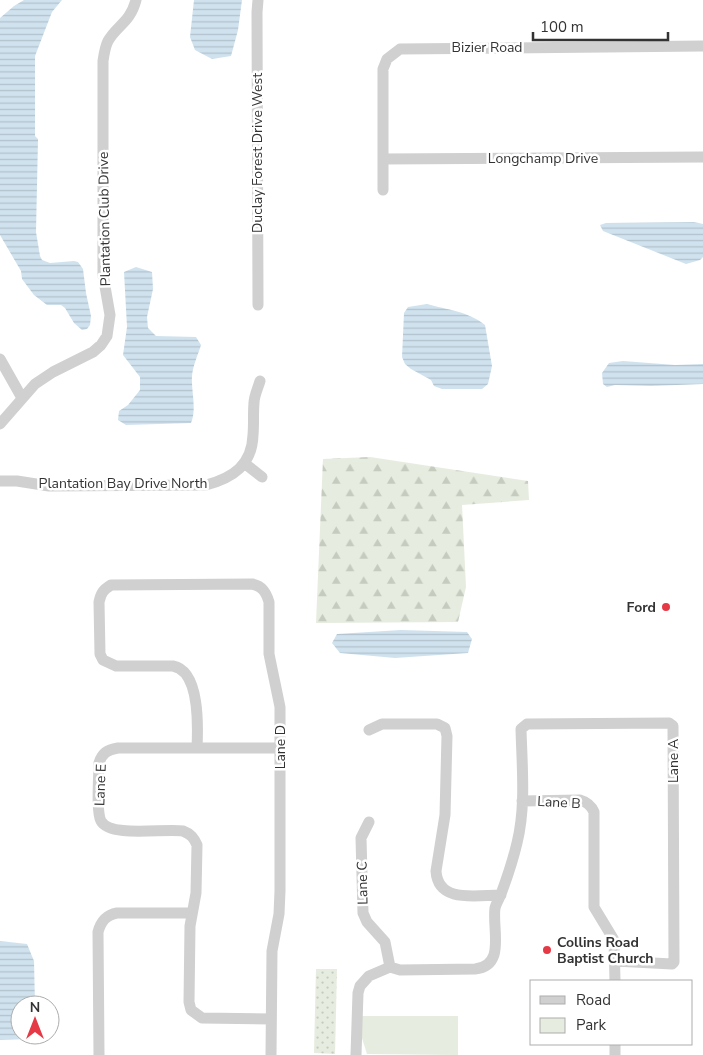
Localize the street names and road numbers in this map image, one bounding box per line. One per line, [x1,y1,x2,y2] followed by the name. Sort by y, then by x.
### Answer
[451,38,523,57] street label: Bizier Road
[248,73,267,233] street label: Duclay Forest Drive West
[488,149,598,168] street label: Longchamp Drive
[94,152,115,286] street label: Plantation Club Drive
[39,474,207,493] street label: Plantation Bay Drive North
[271,725,290,769] street label: Lane D
[664,739,683,783] street label: Lane A
[90,764,111,806] street label: Lane E
[537,792,581,813] street label: Lane B
[353,861,372,905] street label: Lane C

